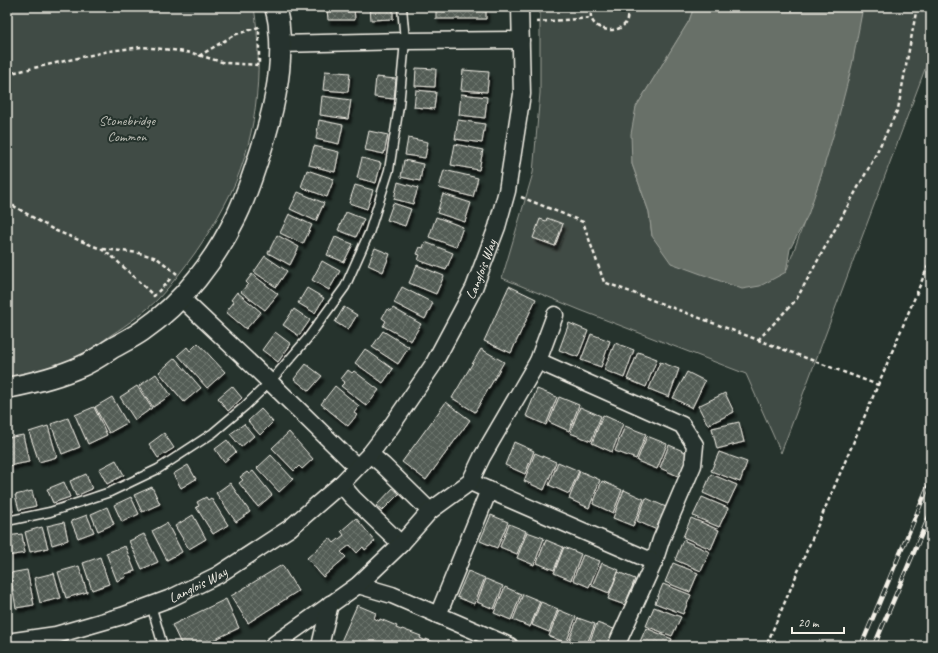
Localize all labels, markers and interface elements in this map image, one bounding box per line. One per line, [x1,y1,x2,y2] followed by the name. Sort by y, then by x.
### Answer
[99,112,157,145] park label: Stonebridge Common
[462,236,501,302] street label: Langlois Way
[166,563,231,607] street label: Langlois Way
[792,609,844,635] scale bar
[798,615,820,631] text: 20 m

